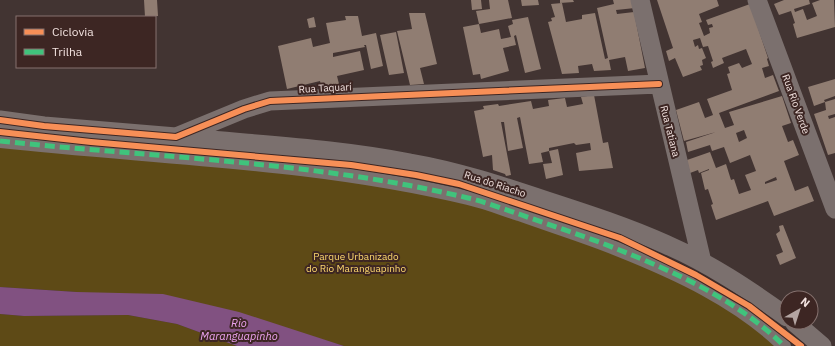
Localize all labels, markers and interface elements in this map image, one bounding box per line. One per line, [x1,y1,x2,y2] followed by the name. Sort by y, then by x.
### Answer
[16,16,156,68] legend
[52,24,94,39] text: Ciclovia
[52,44,83,59] text: Trilha
[779,72,813,136] street label: Rua Rio Verde
[298,80,352,96] street label: Rua Taquarí
[657,104,683,159] street label: Rua Tatiana
[463,168,528,200] street label: Rua do Riacho
[306,250,407,275] park label: Parque Urbanizado do Rio Maranguapinho
[779,290,819,330] north arrow
[798,294,813,310] text: N
[200,316,278,343] water label: Rio Maranguapinho

